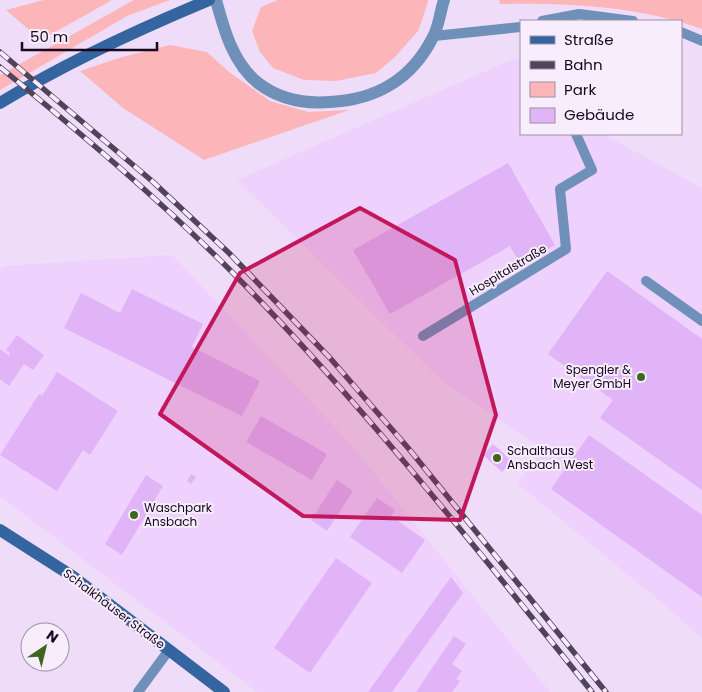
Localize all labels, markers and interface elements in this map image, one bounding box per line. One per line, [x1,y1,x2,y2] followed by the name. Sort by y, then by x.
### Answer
[22,20,158,52] scale bar
[520,20,682,135] legend
[30,26,68,47] text: 50 m
[564,29,614,50] text: Straße
[564,54,603,75] text: Bahn
[564,79,596,100] text: Park
[564,104,634,125] text: Gebäude
[466,240,550,299] street label: Hospitalstraße
[553,361,631,392] place label: Spengler & Meyer GmbH
[635,371,647,383] marker: Spengler & Meyer GmbH
[507,442,593,473] place label: Schalthaus Ansbach West
[491,452,503,464] marker: Schalthaus Ansbach West
[144,499,213,530] place label: Waschpark Ansbach
[128,509,140,521] marker: Waschpark Ansbach
[60,565,169,653] street label: Schalkhäuser Straße
[20,622,70,672] north arrow
[42,625,63,648] text: N

